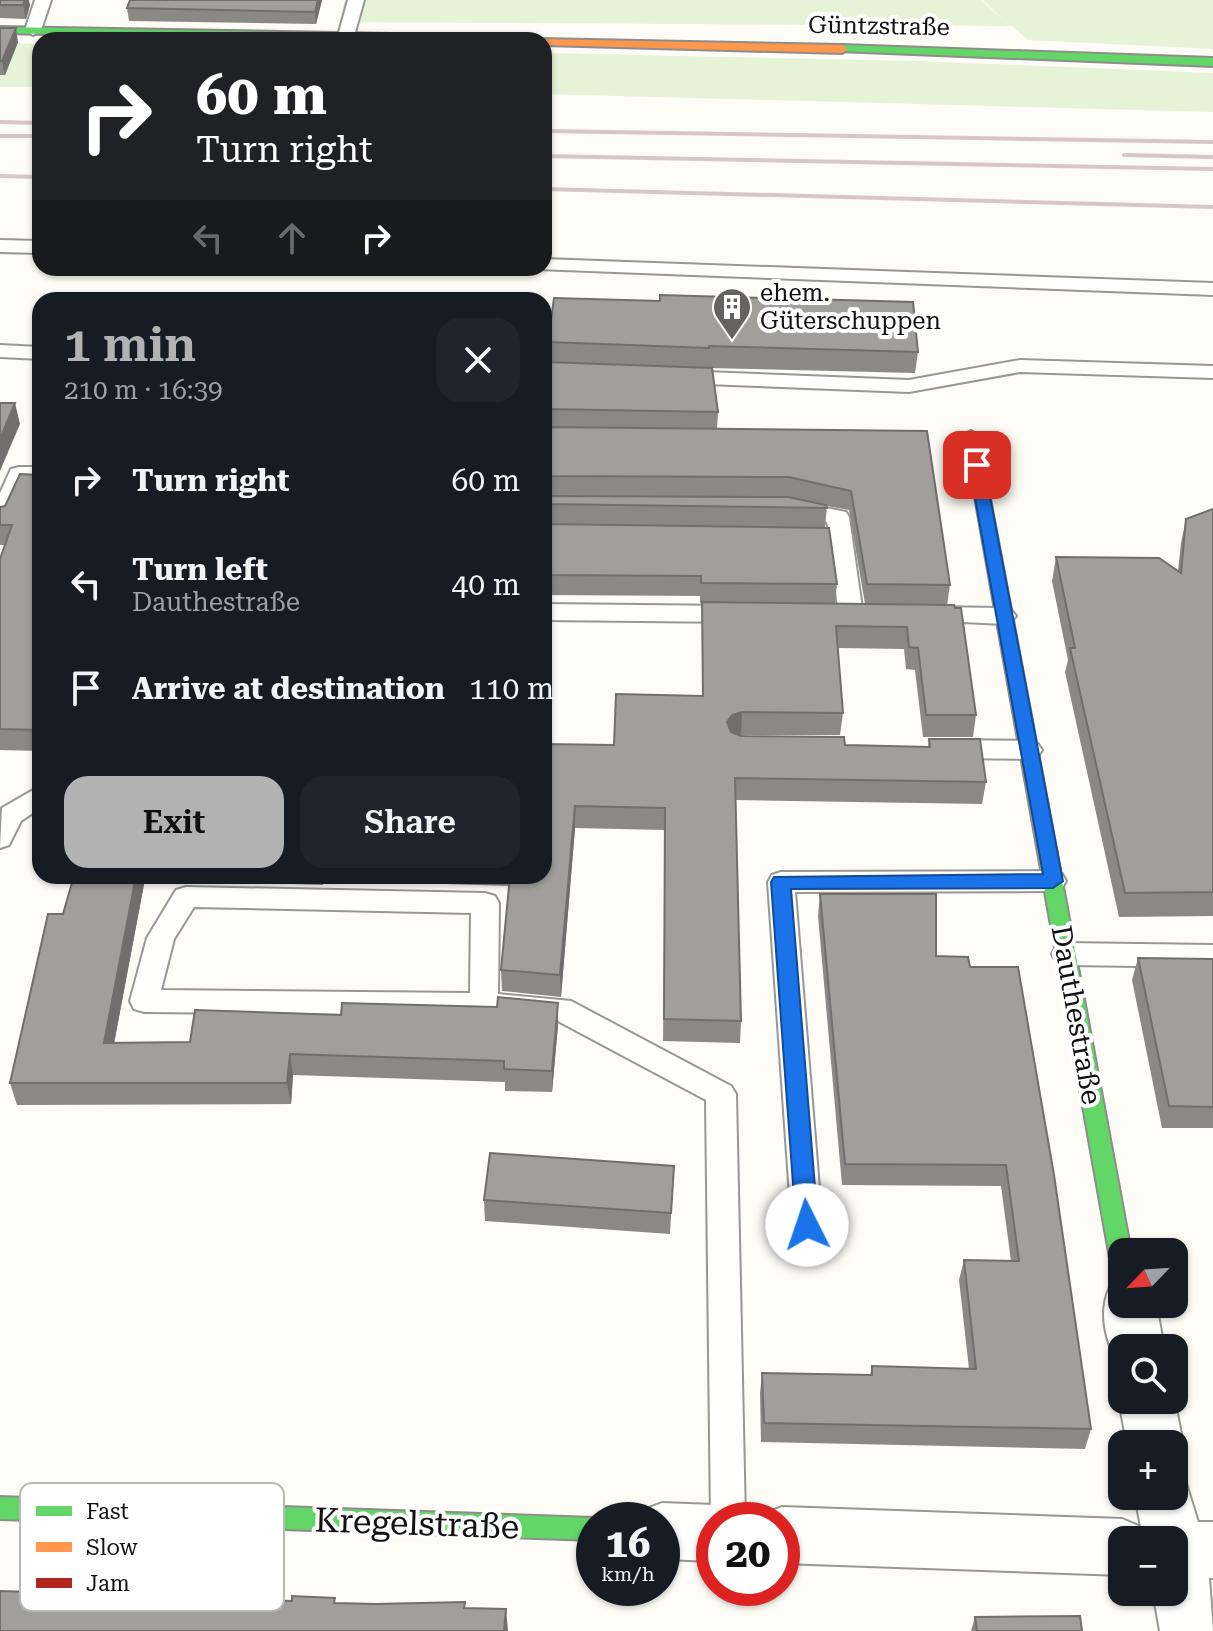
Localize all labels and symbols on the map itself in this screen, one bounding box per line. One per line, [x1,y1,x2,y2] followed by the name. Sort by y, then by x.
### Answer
[808,11,950,41] street label: Güntzstraße
[760,279,941,335] place label: ehem. Güterschuppen
[711,286,753,341] building icon: ehem. Güterschuppen
[943,431,1011,499] pin
[1045,923,1108,1107] street label: Dauthestraße
[765,1183,849,1267] position arrow
[1108,1238,1188,1318] north arrow
[20,1483,284,1611] legend
[86,1499,129,1524] text: Fast
[314,1499,520,1547] street label: Kregelstraße
[696,1502,800,1606] speed limit sign: 20
[86,1535,139,1560] text: Slow
[86,1571,130,1596] text: Jam

